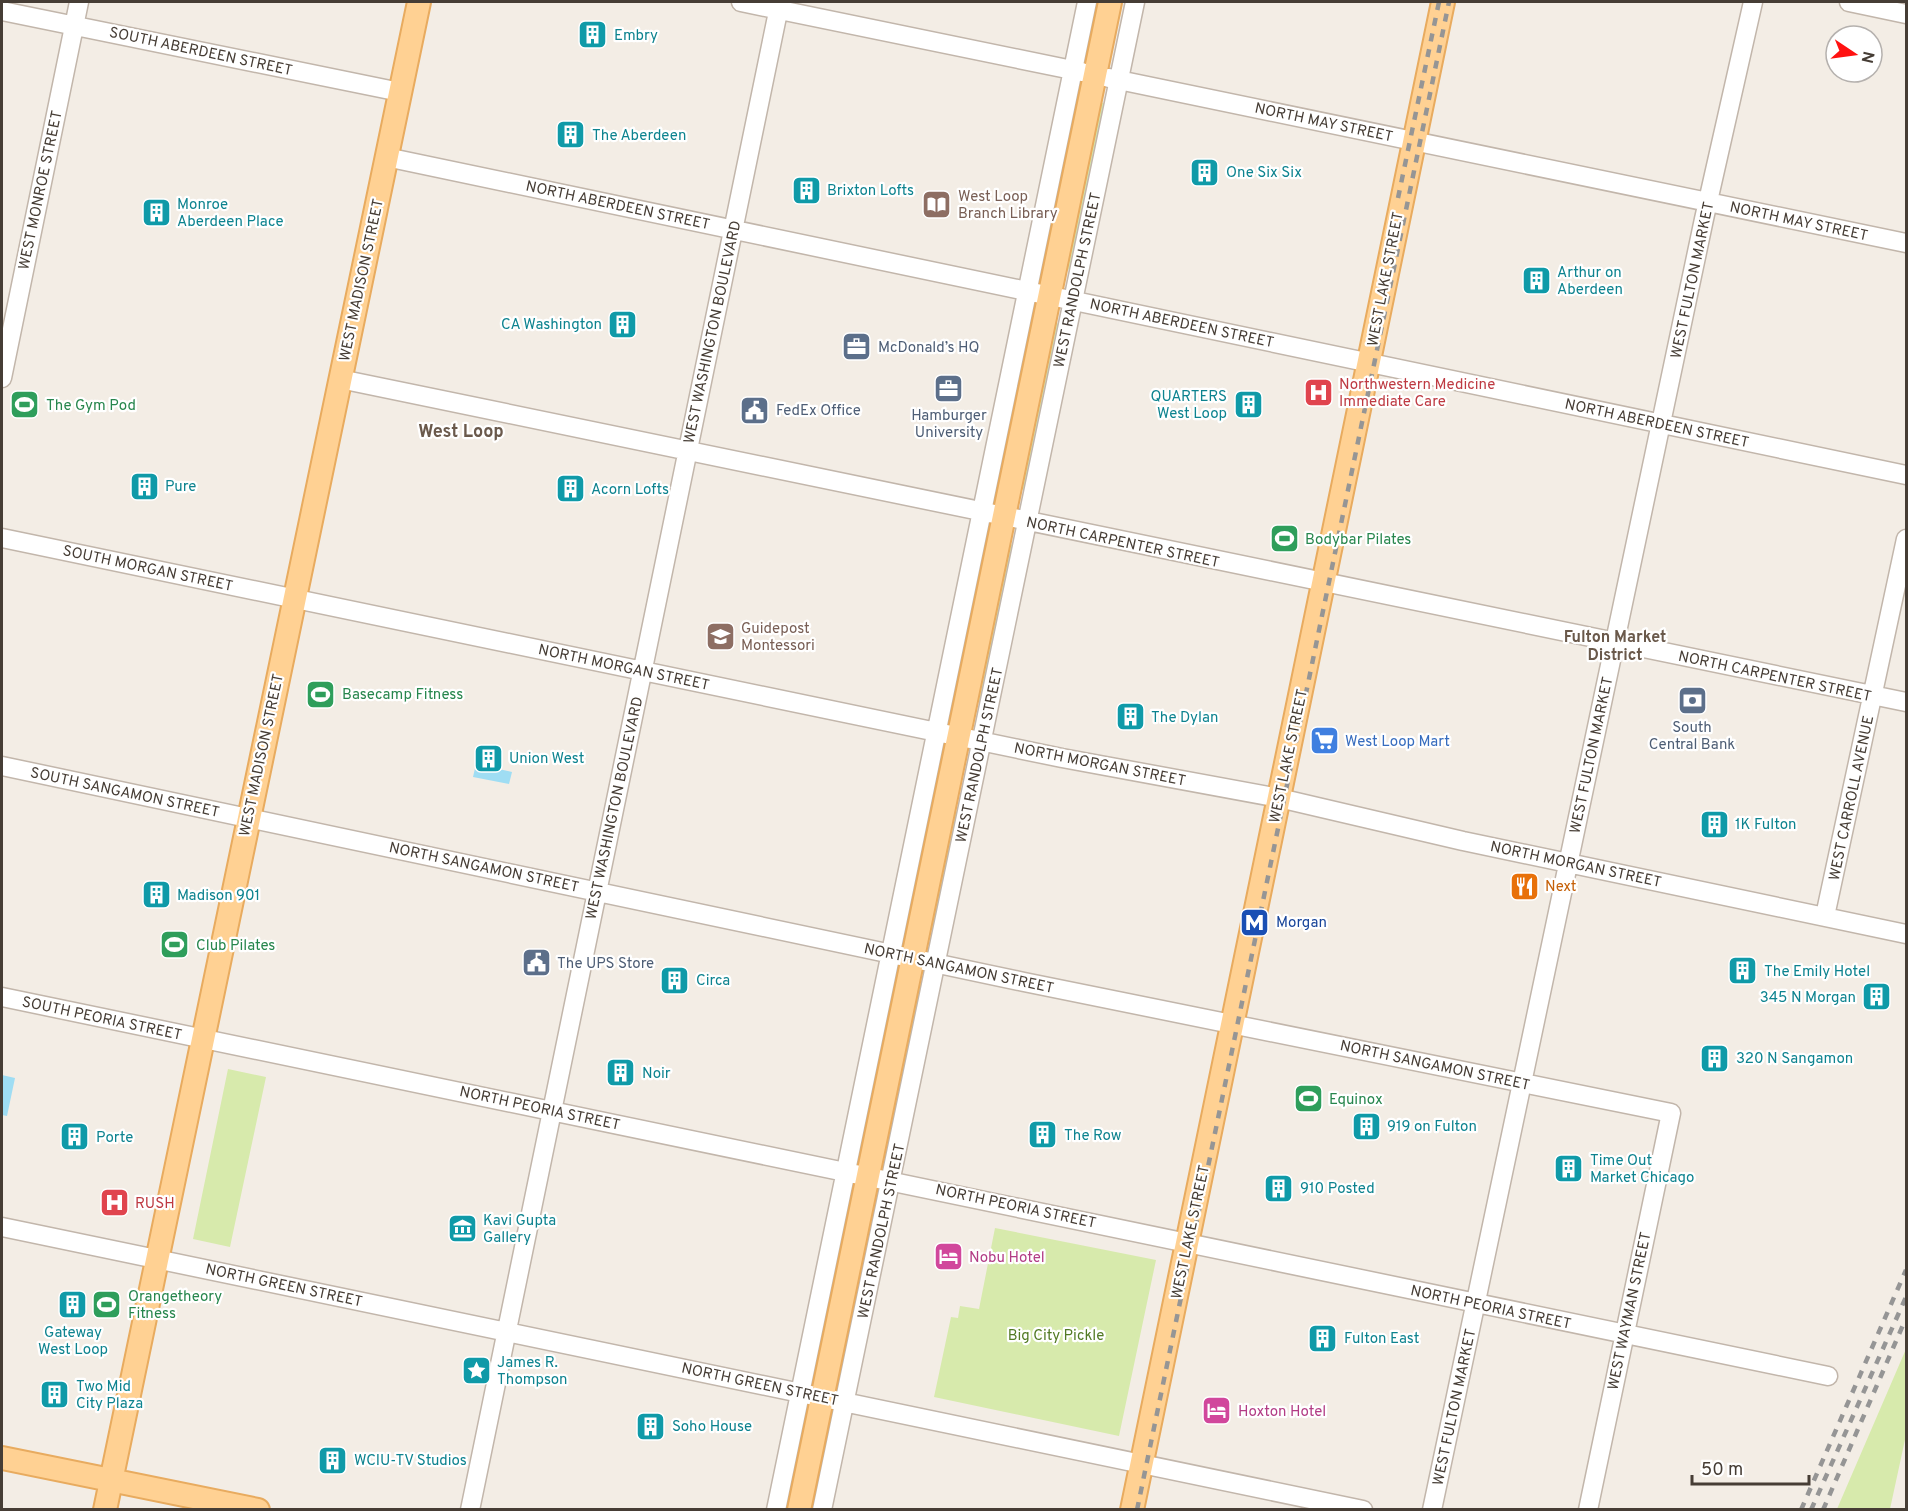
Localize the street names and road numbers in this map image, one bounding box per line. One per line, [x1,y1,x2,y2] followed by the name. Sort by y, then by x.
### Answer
[107,24,294,81] street label: SOUTH ABERDEEN STREET
[1253,100,1395,147] street label: NORTH MAY STREET
[15,109,68,272] street label: WEST MONROE STREET
[524,178,712,235] street label: NORTH ABERDEEN STREET
[1051,191,1106,370] street label: WEST RANDOLPH STREET
[336,197,389,363] street label: WEST MADISON STREET
[1728,199,1870,246] street label: NORTH MAY STREET
[1668,200,1719,360] street label: WEST FULTON MARKET
[1364,210,1409,348] street label: WEST LAKE STREET
[681,219,746,445] street label: WEST WASHINGTON BOULEVARD
[1088,296,1276,353] street label: NORTH ABERDEEN STREET
[1563,396,1751,453] street label: NORTH ABERDEEN STREET
[1024,514,1221,573] street label: NORTH CARPENTER STREET
[61,542,235,597] street label: SOUTH MORGAN STREET
[536,641,711,696] street label: NORTH MORGAN STREET
[1676,648,1873,707] street label: NORTH CARPENTER STREET
[953,666,1008,845] street label: WEST RANDOLPH STREET
[236,672,289,838] street label: WEST MADISON STREET
[1567,675,1618,835] street label: WEST FULTON MARKET
[1266,688,1313,825] street label: WEST LAKE STREET
[583,695,648,921] street label: WEST WASHINGTON BOULEVARD
[1826,714,1879,883] street label: WEST CARROLL AVENUE
[1012,739,1187,791] street label: NORTH MORGAN STREET
[28,764,221,823] street label: SOUTH SANGAMON STREET
[1488,838,1663,893] street label: NORTH MORGAN STREET
[387,839,580,898] street label: NORTH SANGAMON STREET
[862,940,1055,999] street label: NORTH SANGAMON STREET
[20,993,183,1046] street label: SOUTH PEORIA STREET
[1338,1037,1531,1096] street label: NORTH SANGAMON STREET
[458,1083,622,1136] street label: NORTH PEORIA STREET
[855,1142,910,1321] street label: WEST RANDOLPH STREET
[1168,1164,1215,1301] street label: WEST LAKE STREET
[934,1181,1098,1234] street label: NORTH PEORIA STREET
[1604,1231,1657,1392] street label: WEST WAYMAN STREET
[203,1261,364,1312] street label: NORTH GREEN STREET
[1409,1282,1573,1335] street label: NORTH PEORIA STREET
[1430,1327,1481,1487] street label: WEST FULTON MARKET
[679,1360,840,1411] street label: NORTH GREEN STREET

